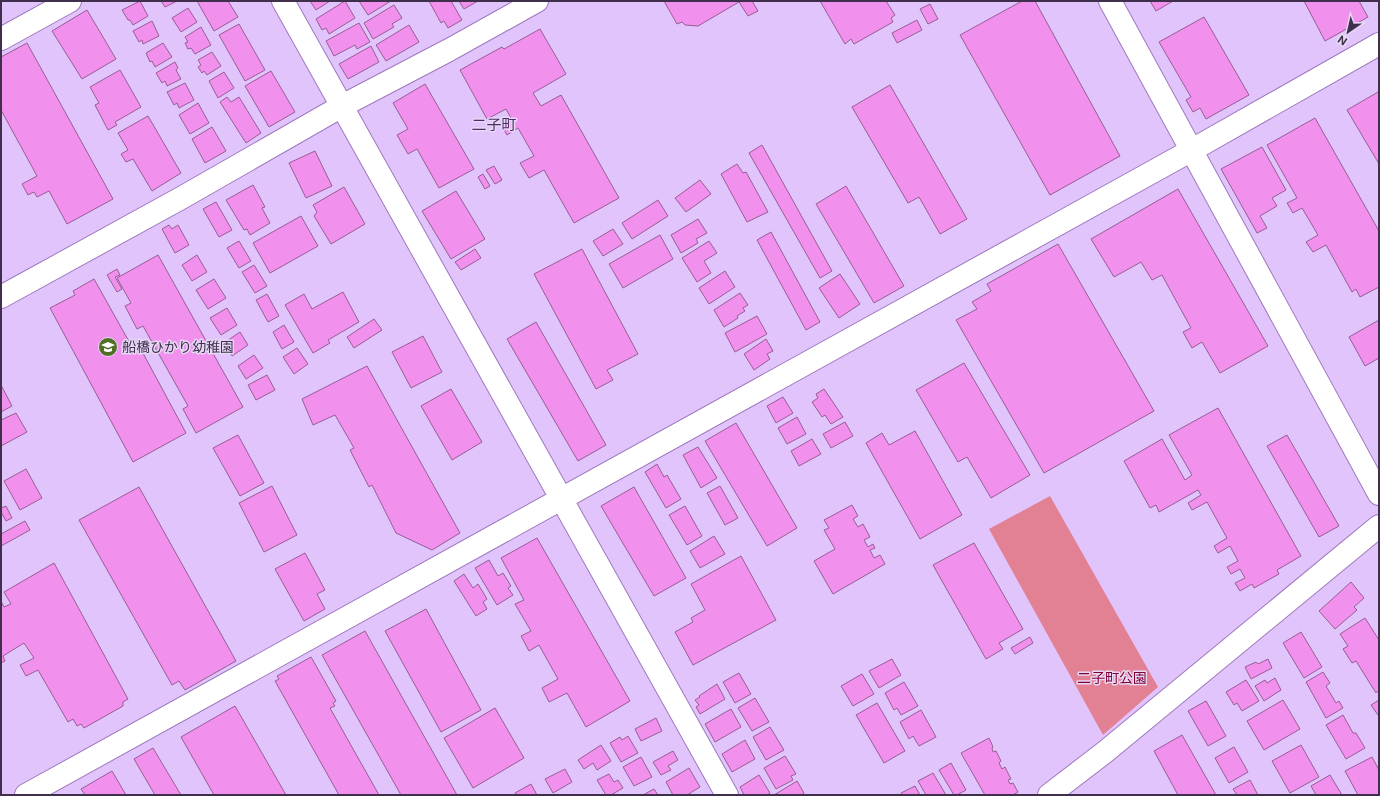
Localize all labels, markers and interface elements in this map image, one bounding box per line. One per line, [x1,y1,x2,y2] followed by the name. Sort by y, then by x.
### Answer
[1328,12,1368,52] north arrow
[1335,33,1349,48] text: N
[471,116,517,133] district label: 二子町
[97,336,119,358] school or university icon: 船橋ひかり幼稚園
[122,339,234,355] place label: 船橋ひかり幼稚園
[1077,670,1147,686] park label: 二子町公園

